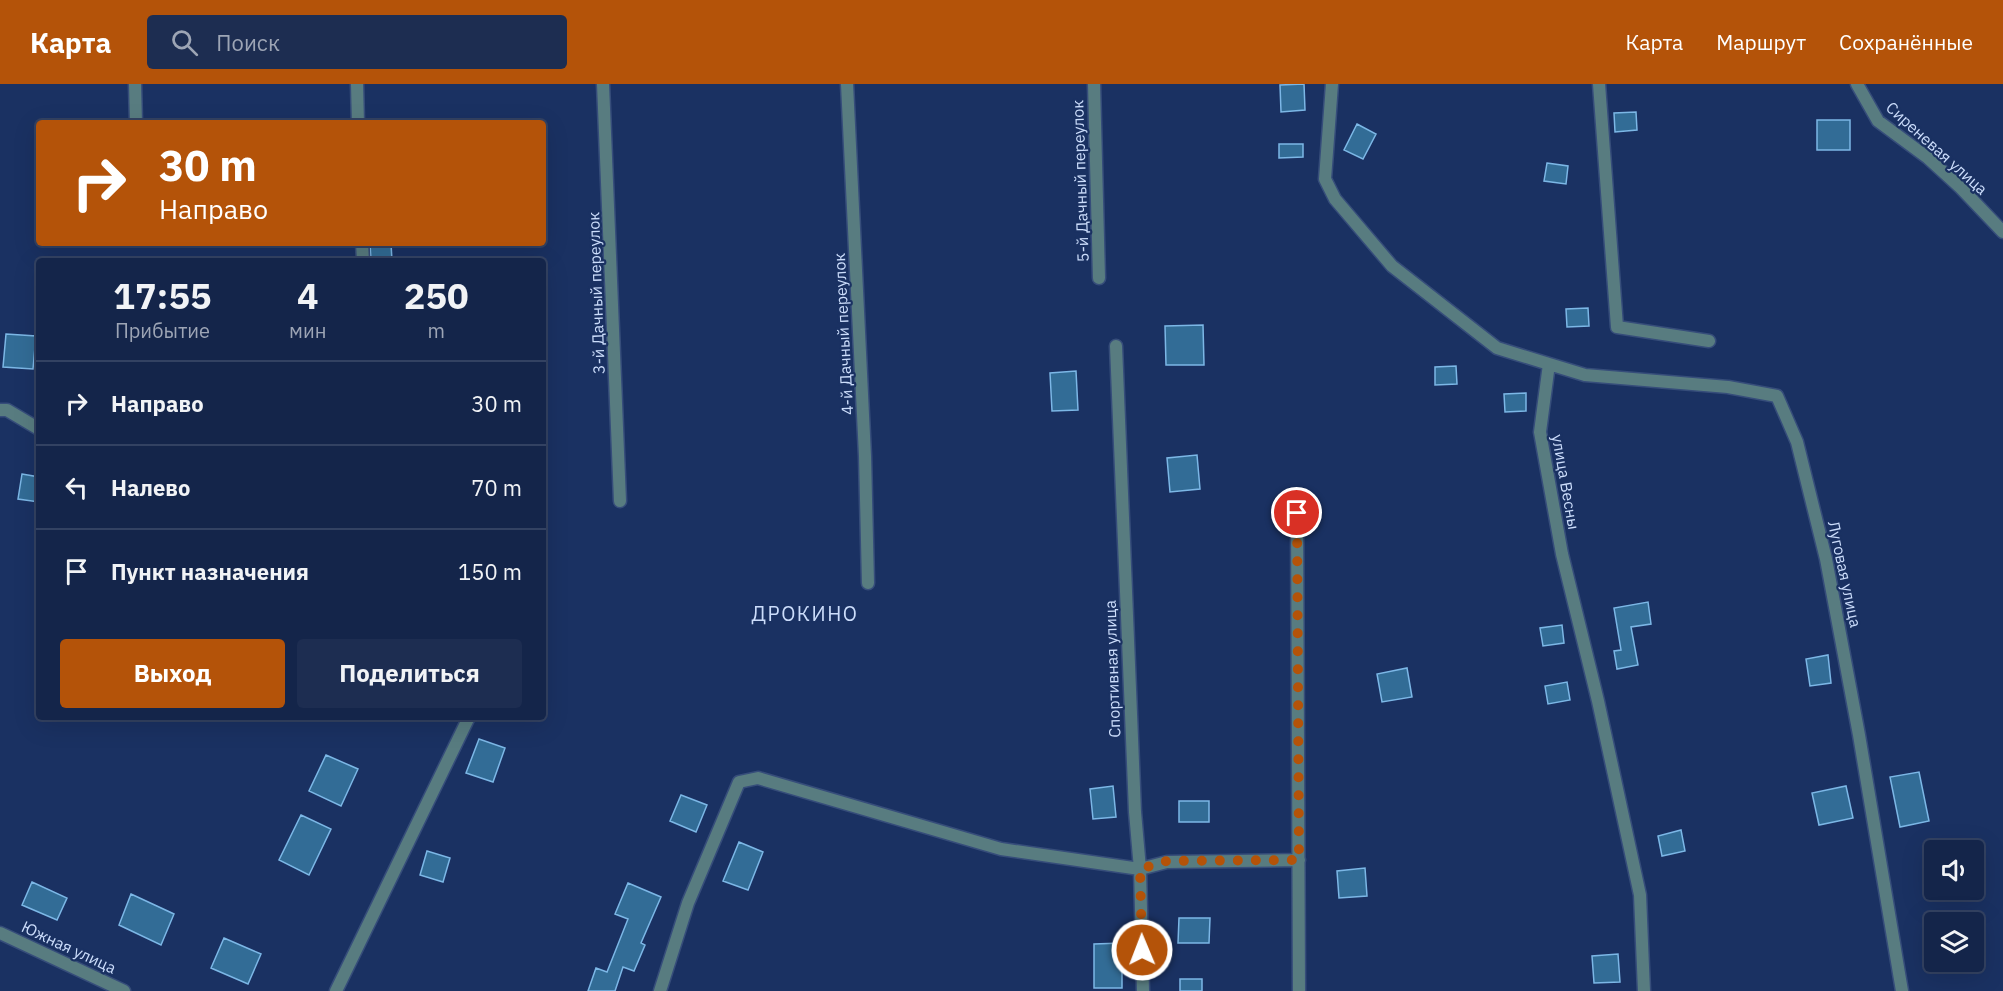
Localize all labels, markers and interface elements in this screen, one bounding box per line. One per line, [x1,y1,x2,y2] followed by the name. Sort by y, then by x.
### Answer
[147,15,567,69] search box
[30,24,111,61] text: Карта
[168,26,201,59] icon: search
[216,28,280,57] text: Поиск
[1625,28,1683,56] text: Карта
[1716,28,1806,56] text: Маршрут
[1839,28,1973,56] text: Сохранённые
[1882,97,1992,199] street label: Сиреневая улица
[1067,99,1093,262] street label: 5-й Дачный переулок
[159,138,257,193] text: 30 m
[60,144,138,222] icon: right
[159,191,268,226] text: Направо
[583,211,609,374] street label: 3-й Дачный переулок
[829,252,857,416] street label: 4-й Дачный переулок
[113,272,212,319] text: 17:55
[297,272,319,319] text: 4
[404,272,469,319] text: 250
[115,317,210,344] text: Прибытие
[289,317,326,344] text: мин
[427,317,445,344] text: m
[60,387,93,420] icon: right
[111,389,204,418] text: Направо
[471,389,522,418] text: 30 m
[1548,433,1584,531] street label: улица Весны
[60,471,93,504] icon: left
[111,473,190,502] text: Налево
[471,473,522,502] text: 70 m
[1271,487,1322,538] pin
[1280,496,1313,529] icon: arrive
[1824,519,1866,630] street label: Луговая улица
[60,555,93,588] icon: arrive
[111,557,309,586] text: Пункт назначения
[458,557,522,586] text: 150 m
[1100,599,1124,738] street label: Спортивная улица
[752,600,858,627] district label: ДРОКИНО
[60,639,285,708] button: Выход
[297,639,522,708] button: Поделиться
[1924,840,1984,972] map controls
[1924,840,1984,900] button: sound
[1924,912,1984,972] button: layers
[19,916,120,978] street label: Южная улица
[1110,918,1174,982] position arrow

